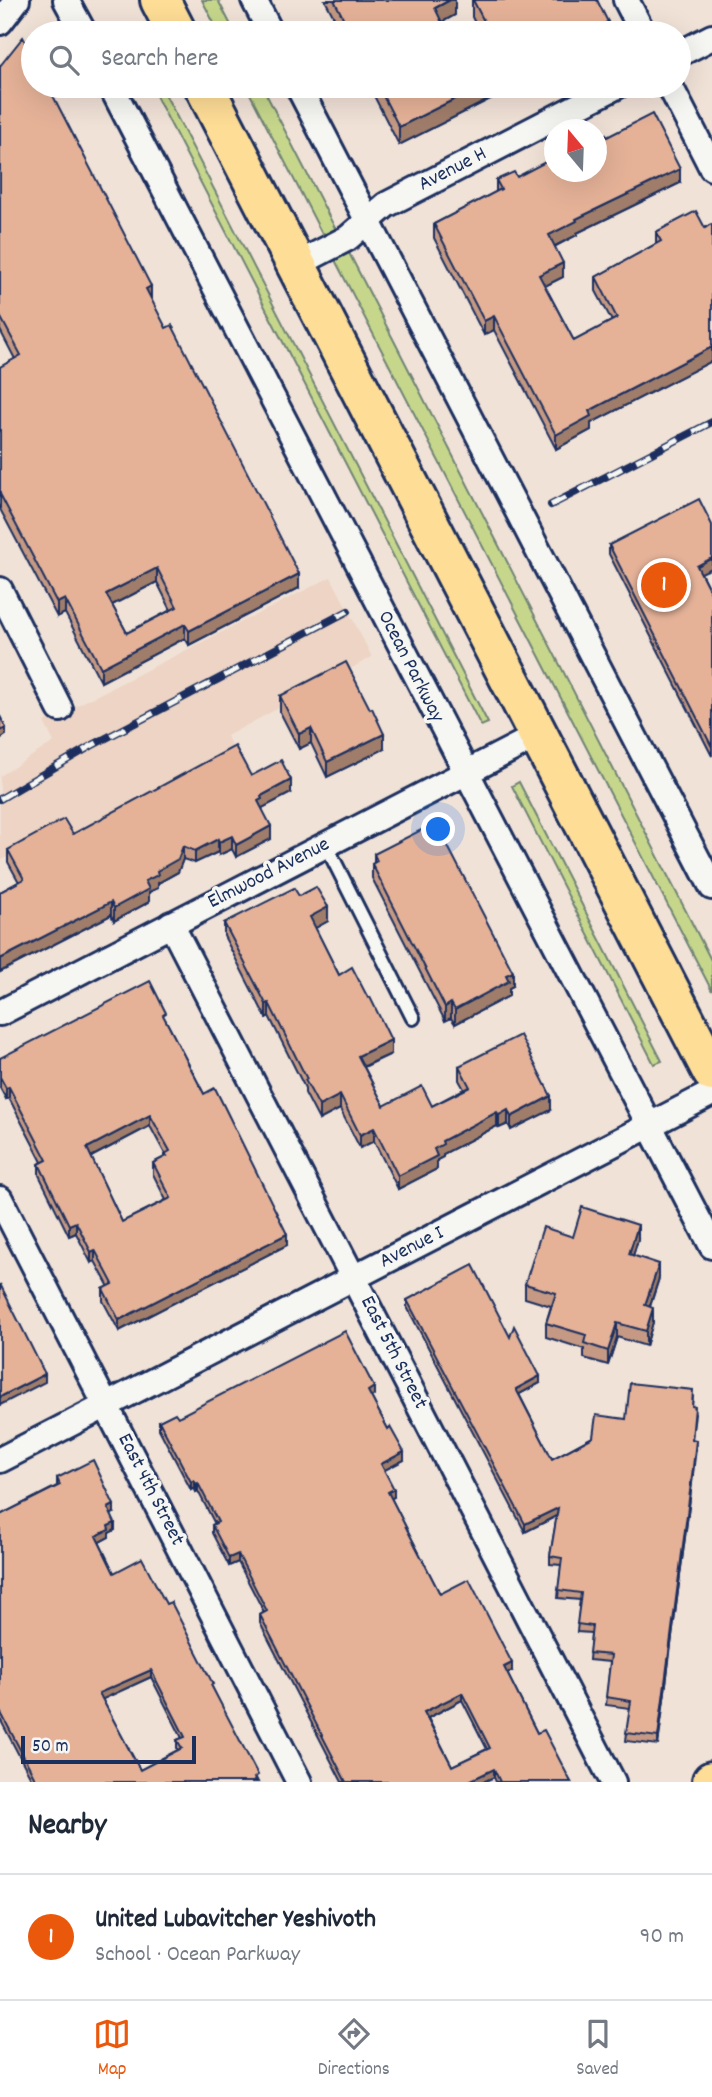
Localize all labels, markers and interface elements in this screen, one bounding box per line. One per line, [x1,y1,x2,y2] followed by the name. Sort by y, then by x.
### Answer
[21,21,691,98] search box
[45,41,83,79] icon: search
[101,41,219,78] text: Search here
[544,119,607,182] north arrow
[414,140,492,200] street label: Avenue H
[641,559,687,611] pin: 1
[369,606,451,728] street label: Ocean Parkway
[421,812,455,846] your location
[203,830,335,918] street label: Elmwood Avenue
[375,1219,450,1277] street label: Avenue I
[352,1291,435,1415] street label: East 5th Street
[109,1429,191,1552] street label: East 4th Street
[21,1733,196,1765] scale bar
[32,1734,69,1761] text: 50 m
[28,1806,106,1849] text: Nearby
[95,1902,376,1939] text: United Lubavitcher Yeshivoth
[48,1921,54,1954] text: 1
[640,1921,684,1954] text: 90 m
[95,1939,300,1972] text: School · Ocean Parkway
[93,2015,131,2084] tab: Map
[318,2015,390,2084] tab: Directions
[576,2015,619,2084] tab: Saved

